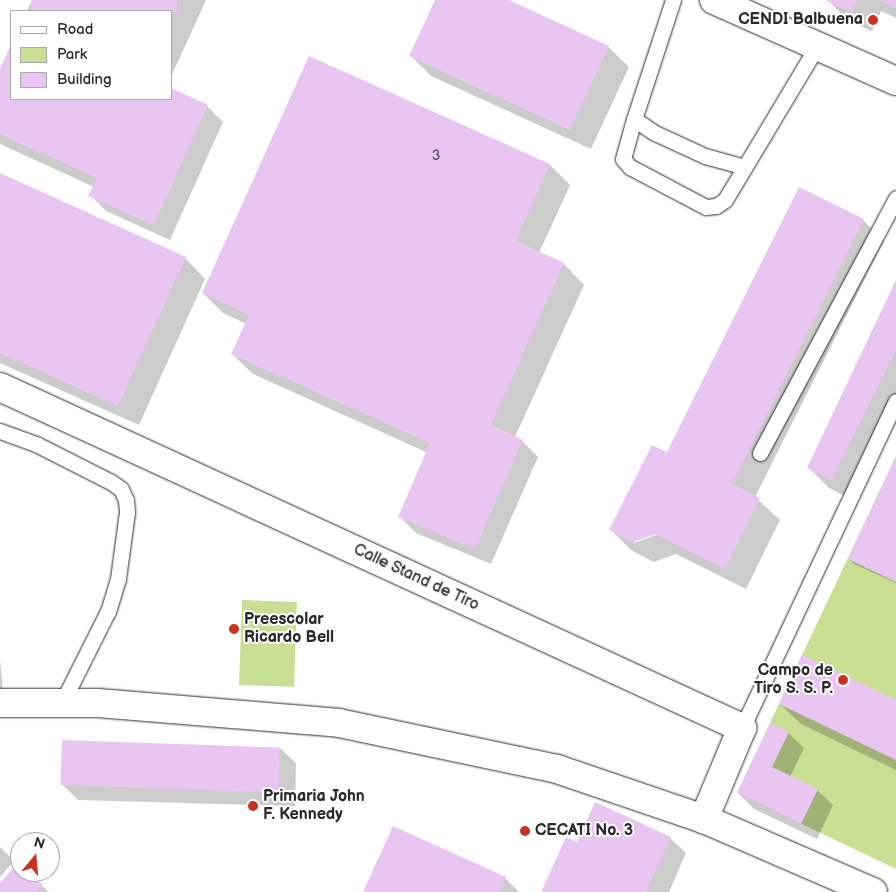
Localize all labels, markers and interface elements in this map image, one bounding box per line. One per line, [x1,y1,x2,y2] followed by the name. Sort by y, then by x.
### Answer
[10,10,172,100] legend
[738,10,863,30] place label: CENDI Balbuena
[867,14,879,26] marker: CENDI Balbuena
[57,20,93,39] text: Road
[57,45,87,64] text: Park
[57,70,112,89] text: Building
[432,148,440,164] house number: 3
[350,540,482,616] street label: Calle Stand de Tiro
[244,610,334,648] place label: Preescolar Ricardo Bell
[228,623,240,635] marker: Preescolar Ricardo Bell
[754,661,833,699] place label: Campo de Tiro S. S. P.
[837,674,849,686] marker: Campo de Tiro S. S. P.
[263,787,365,825] place label: Primaria John F. Kennedy
[247,800,259,812] marker: Primaria John F. Kennedy
[535,821,633,841] place label: CECATI No. 3
[519,825,531,837] marker: CECATI No. 3
[10,832,60,882] north arrow
[32,833,47,853] text: N

